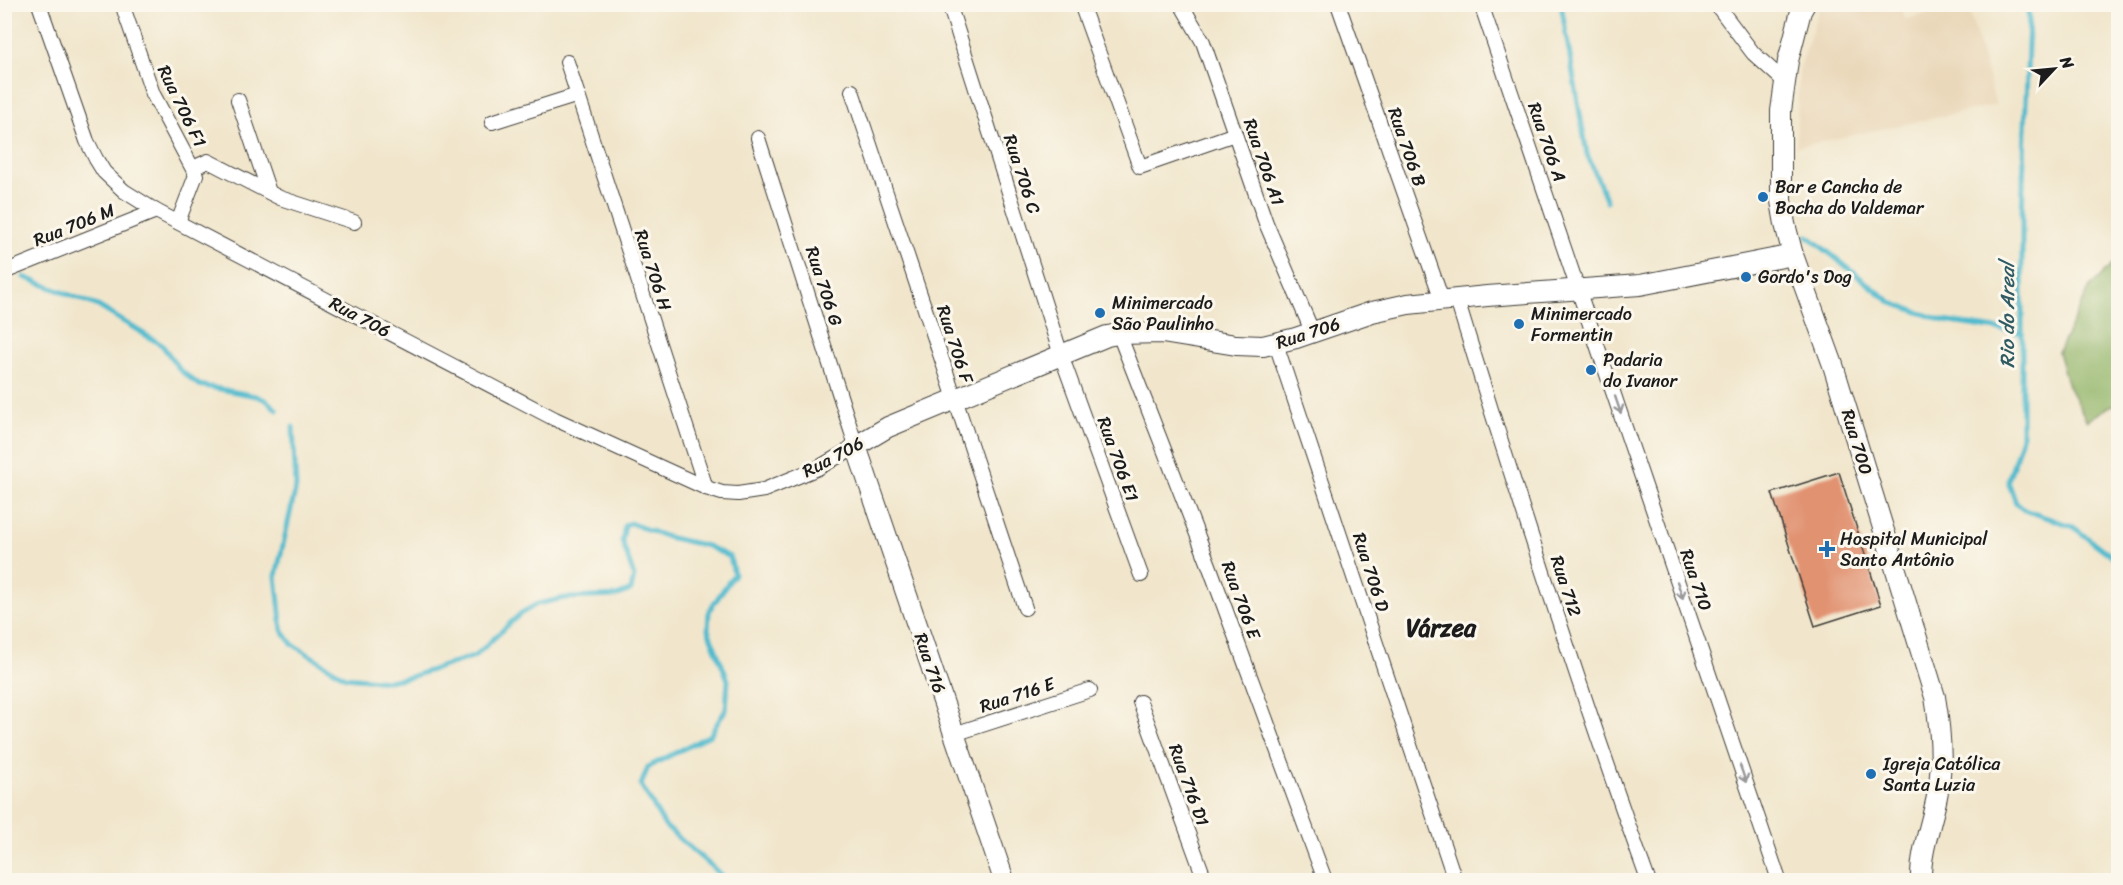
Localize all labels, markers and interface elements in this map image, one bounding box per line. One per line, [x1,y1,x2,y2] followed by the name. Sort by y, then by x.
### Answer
[2024,39,2084,99] north arrow
[2051,50,2083,75] text: N
[148,59,216,153] street label: Rua 706 F1
[1518,98,1576,186] street label: Rua 706 A
[1378,103,1436,191] street label: Rua 706 B
[1234,114,1294,210] street label: Rua 706 A1
[994,130,1050,219] street label: Rua 706 C
[1775,171,1925,224] place label: Bar e Cancha de Bocha do Valdemar
[1756,190,1770,204] marker: Bar e Cancha de Bocha do Valdemar
[28,194,120,256] street label: Rua 706 M
[625,225,681,315] street label: Rua 706 H
[796,242,852,331] street label: Rua 706 G
[1990,258,2025,368] water label: Rio do Areal
[1758,261,1852,293] place label: Gordo's Dog
[1739,270,1753,284] marker: Gordo's Dog
[323,287,397,347] street label: Rua 706
[1112,287,1214,340] place label: Minimercado São Paulinho
[1531,298,1632,351] place label: Minimercado Formentin
[927,301,983,388] street label: Rua 706 F
[1093,306,1107,320] marker: Minimercado São Paulinho
[1272,308,1344,358] street label: Rua 706
[1512,317,1526,331] marker: Minimercado Formentin
[1603,344,1679,397] place label: Padaria do Ivanor
[1584,363,1598,377] marker: Padaria do Ivanor
[1613,395,1624,414] one-way arrow
[1832,405,1882,479] street label: Rua 700
[1088,412,1148,506] street label: Rua 706 E1
[796,427,870,487] street label: Rua 706
[1840,523,1988,576] place label: Hospital Municipal Santo Antônio
[1343,528,1399,616] street label: Rua 706 D
[1818,540,1836,558] marker: Hospital Municipal Santo Antônio
[1671,545,1721,615] street label: Rua 710
[1541,551,1591,621] street label: Rua 712
[1212,557,1270,644] street label: Rua 706 E
[1676,580,1687,599] one-way arrow
[1406,607,1477,649] district label: Várzea
[905,628,955,698] street label: Rua 716
[975,668,1060,722] street label: Rua 716 E
[1159,739,1219,831] street label: Rua 716 D1
[1882,748,2001,801] place label: Igreja Católica Santa Luzia
[1738,765,1749,784] one-way arrow
[1864,767,1878,781] marker: Igreja Católica Santa Luzia

